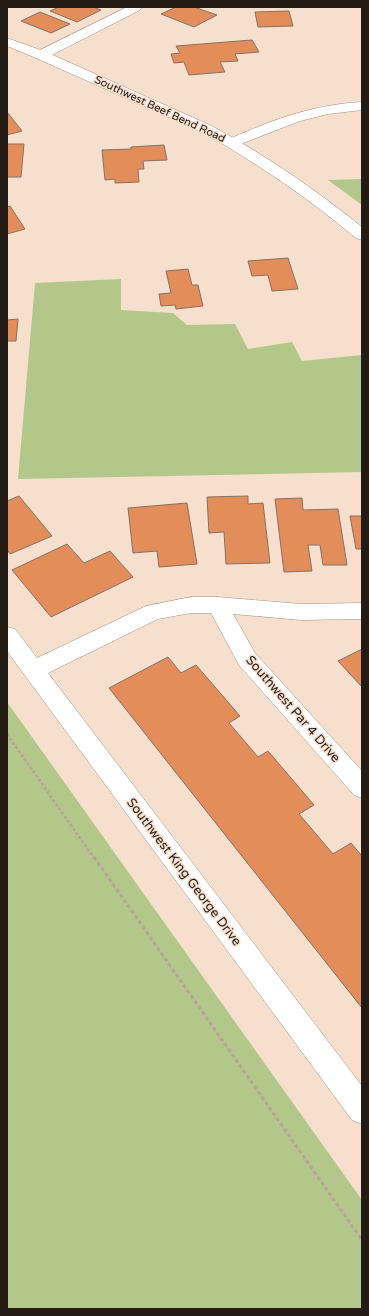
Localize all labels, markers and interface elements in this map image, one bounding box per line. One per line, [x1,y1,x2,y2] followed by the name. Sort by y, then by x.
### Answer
[92,73,228,145] street label: Southwest Beef Bend Road
[242,652,344,766] street label: Southwest Par 4 Drive
[123,795,245,949] street label: Southwest King George Drive

